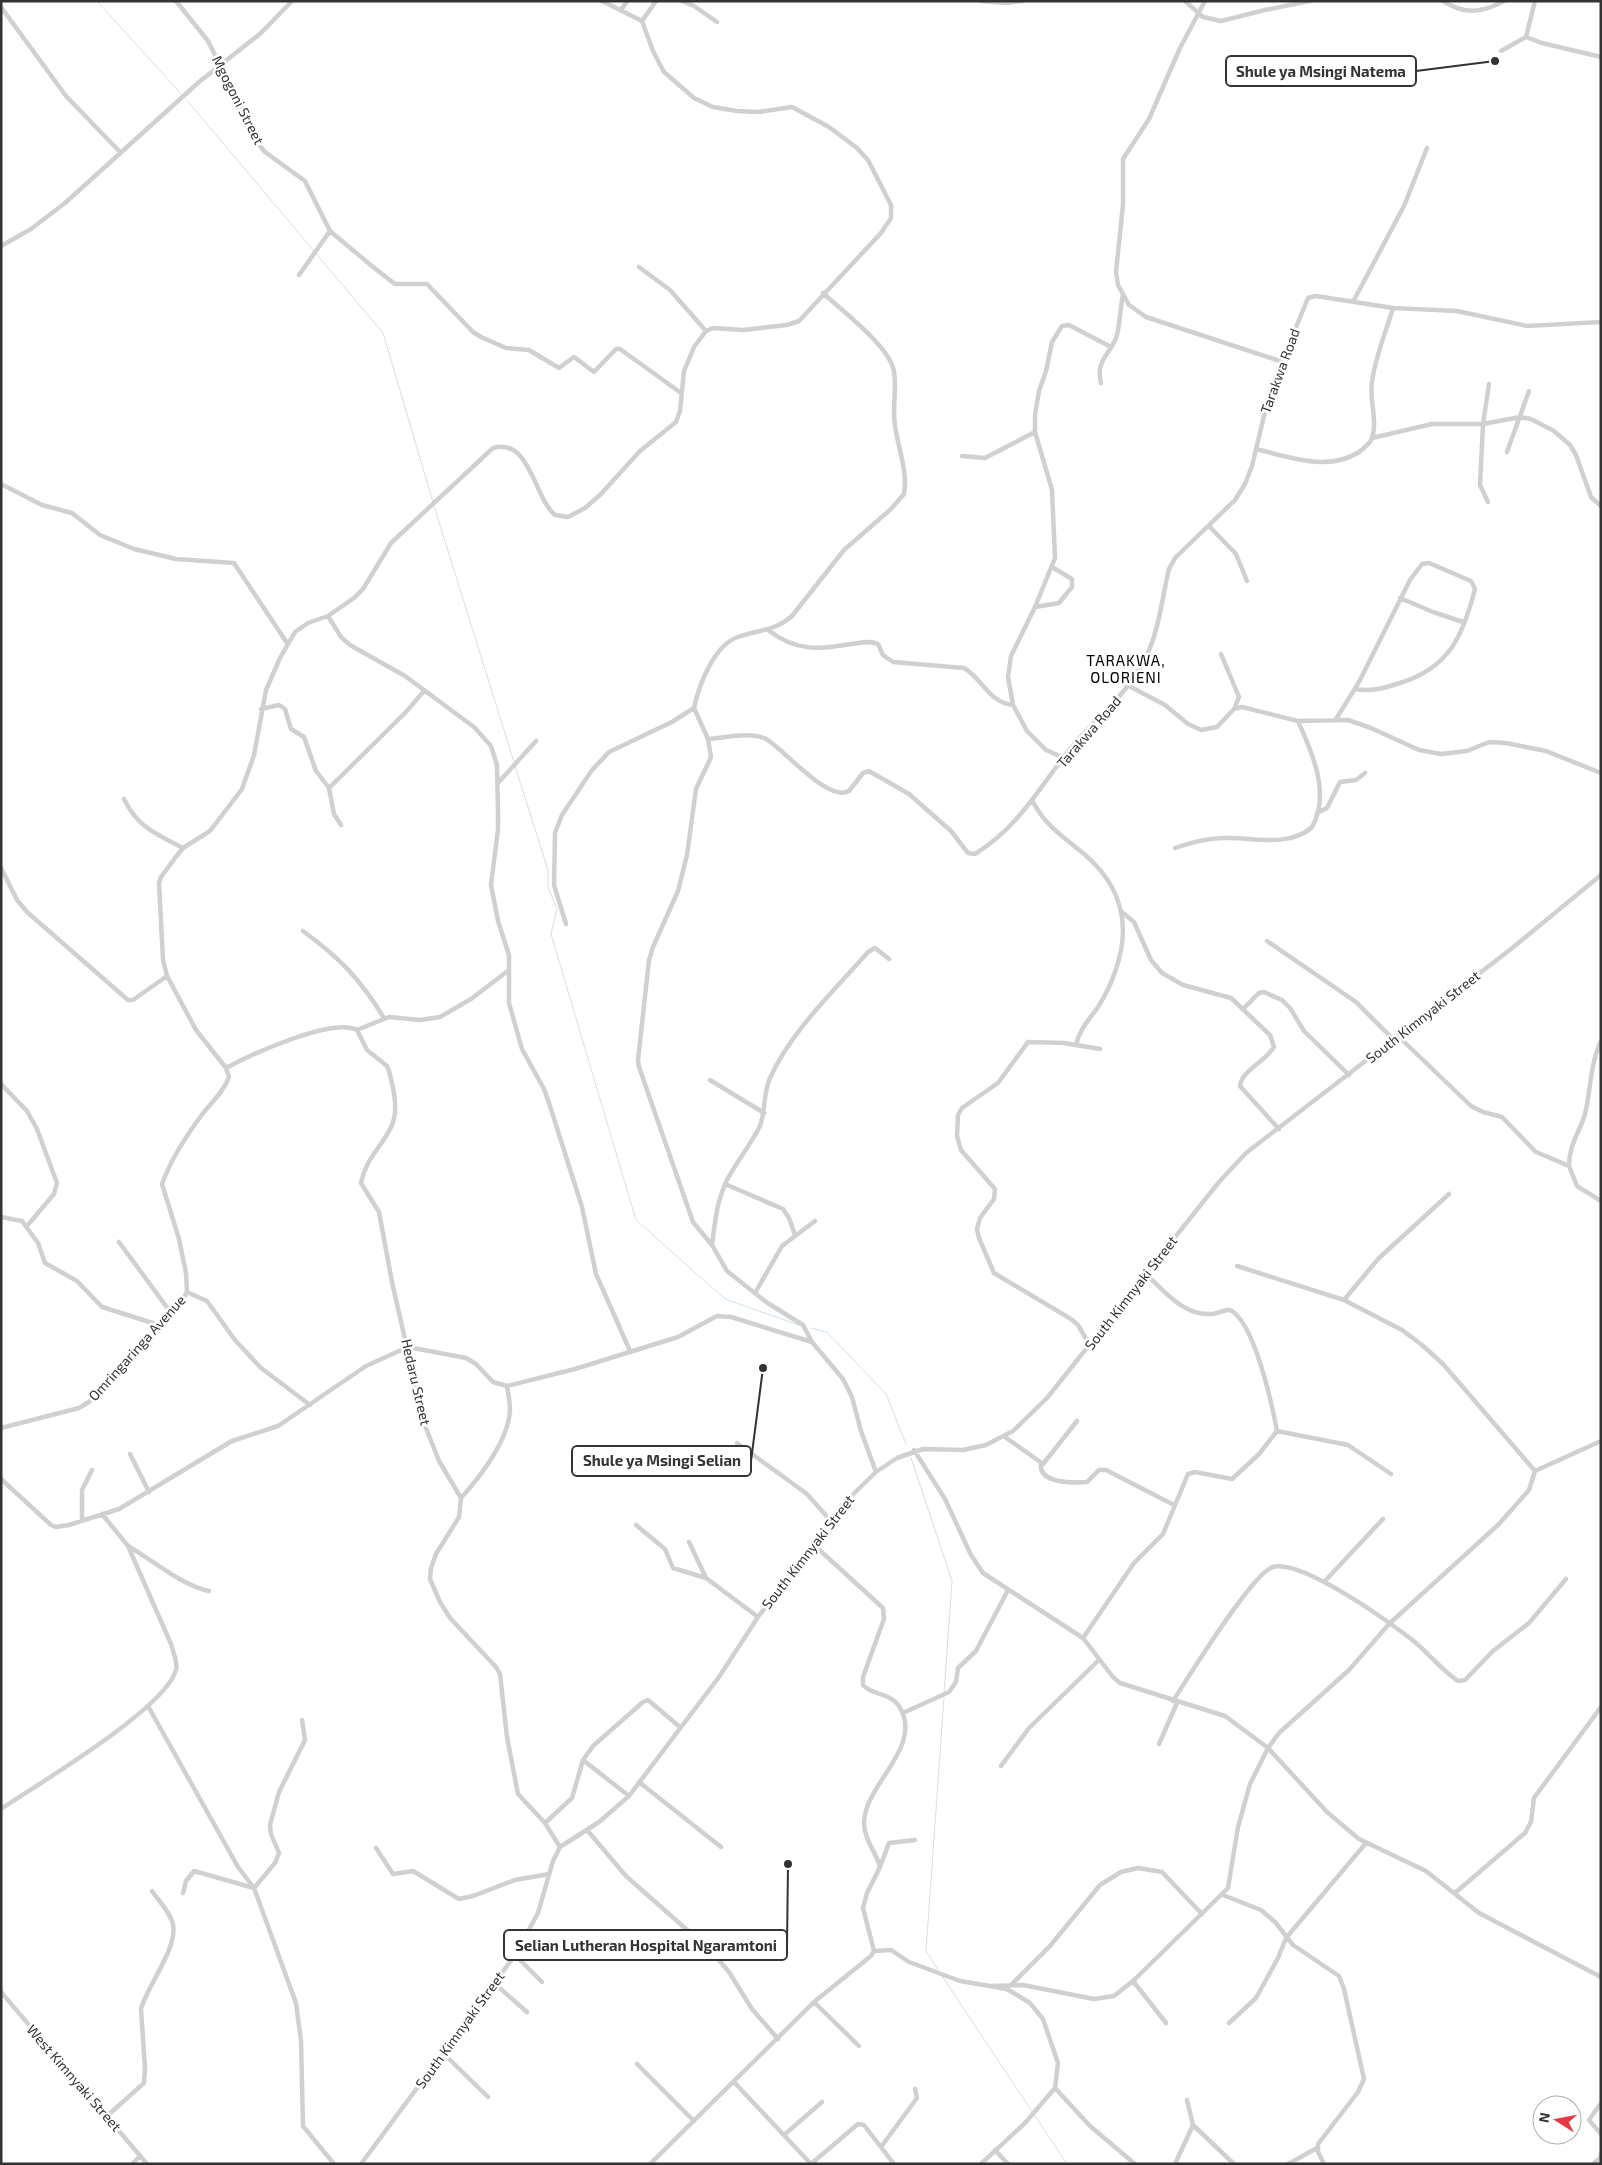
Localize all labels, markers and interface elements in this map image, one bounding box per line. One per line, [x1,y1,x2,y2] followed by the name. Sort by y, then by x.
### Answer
[209,53,268,147] street label: Mgogoni Street
[1226,56,1416,86] callout: Shule ya Msingi Natema
[1236,62,1406,81] text: Shule ya Msingi Natema
[1256,326,1303,416] street label: Tarakwa Road
[1086,651,1166,686] district label: TARAKWA, OLORIENI
[1053,692,1124,771] street label: Tarakwa Road
[1362,967,1483,1066] street label: South Kimnyaki Street
[1081,1232,1180,1353] street label: South Kimnyaki Street
[85,1291,189,1404] street label: Omringaringa Avenue
[398,1337,435,1427] street label: Hedaru Street
[572,1446,751,1476] callout: Shule ya Msingi Selian
[583,1451,741,1470] text: Shule ya Msingi Selian
[758,1491,857,1612] street label: South Kimnyaki Street
[504,1930,787,1960] callout: Selian Lutheran Hospital Ngaramtoni
[515,1936,777,1954] text: Selian Lutheran Hospital Ngaramtoni
[412,1968,508,2091] street label: South Kimnyaki Street
[23,2021,125,2135] street label: West Kimnyaki Street
[1532,2095,1582,2145] north arrow
[1534,2111,1553,2124] text: N

